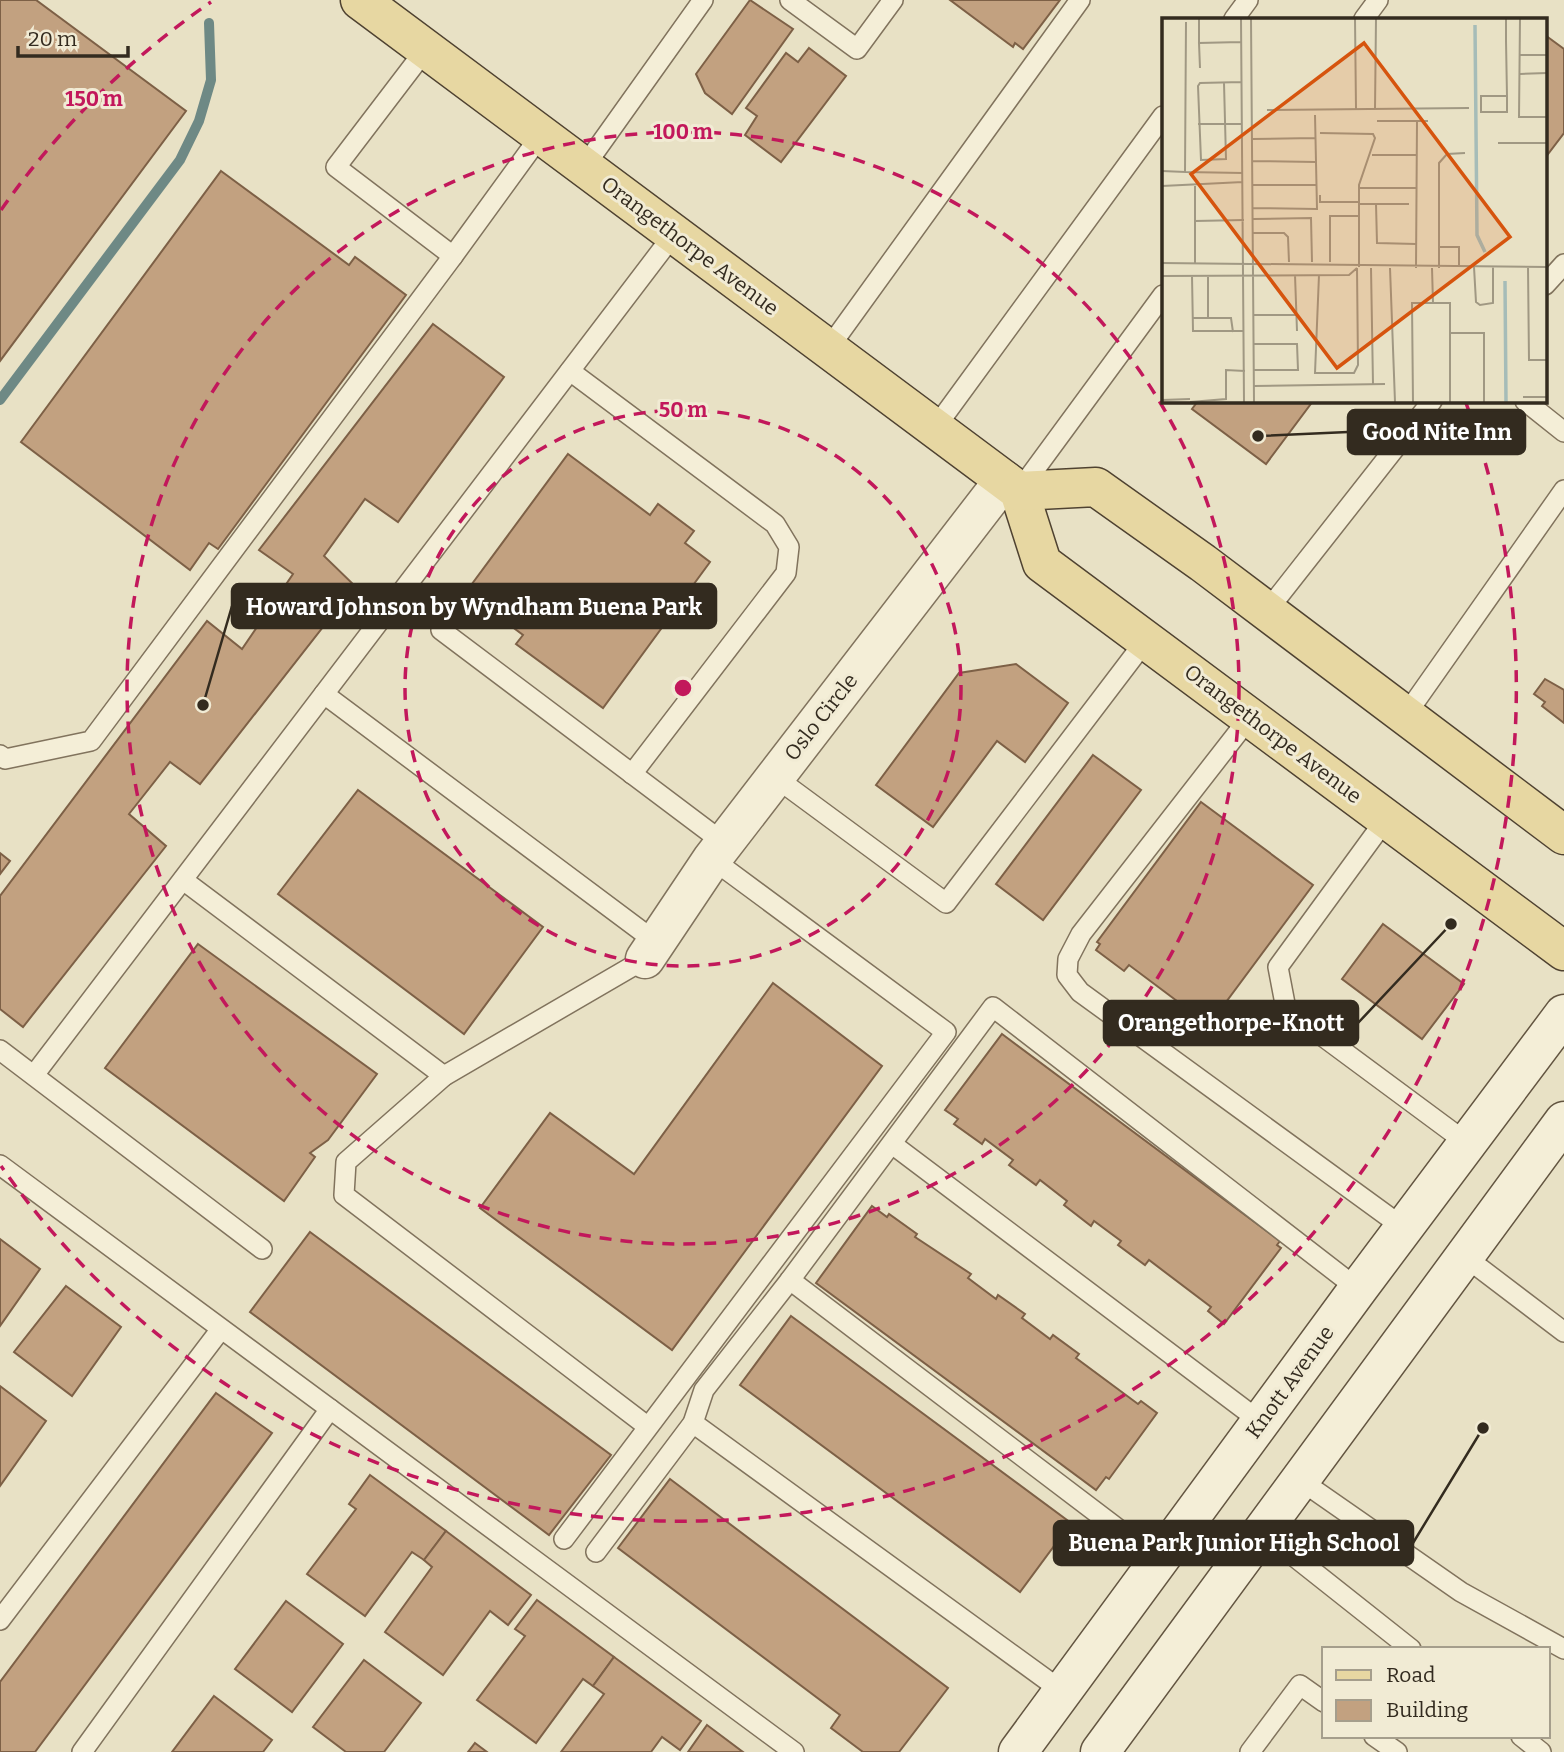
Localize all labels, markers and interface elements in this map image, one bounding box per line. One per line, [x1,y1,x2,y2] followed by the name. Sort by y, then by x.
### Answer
[18,14,128,58] scale bar
[1162,18,1546,402] inset map
[28,26,77,52] text: 20 m
[65,86,123,112] text: 150 m
[653,119,713,145] text: 100 m
[596,171,784,321] street label: Orangethorpe Avenue
[659,397,707,423] text: 50 m
[1348,410,1525,454] callout: Good Nite Inn
[1362,418,1512,446] text: Good Nite Inn
[232,584,716,628] callout: Howard Johnson by Wyndham Buena Park
[246,593,703,621] text: Howard Johnson by Wyndham Buena Park
[1179,659,1367,809] street label: Orangethorpe Avenue
[779,668,863,766] street label: Oslo Circle
[671,676,695,700] centre of rings
[1104,1001,1358,1045] callout: Orangethorpe-Knott
[1118,1009,1344,1037] text: Orangethorpe-Knott
[1240,1321,1340,1443] street label: Knott Avenue
[1054,1521,1413,1565] callout: Buena Park Junior High School
[1068,1529,1400,1557] text: Buena Park Junior High School
[1322,1647,1550,1738] legend
[1386,1662,1435,1688] text: Road
[1386,1697,1469,1723] text: Building

